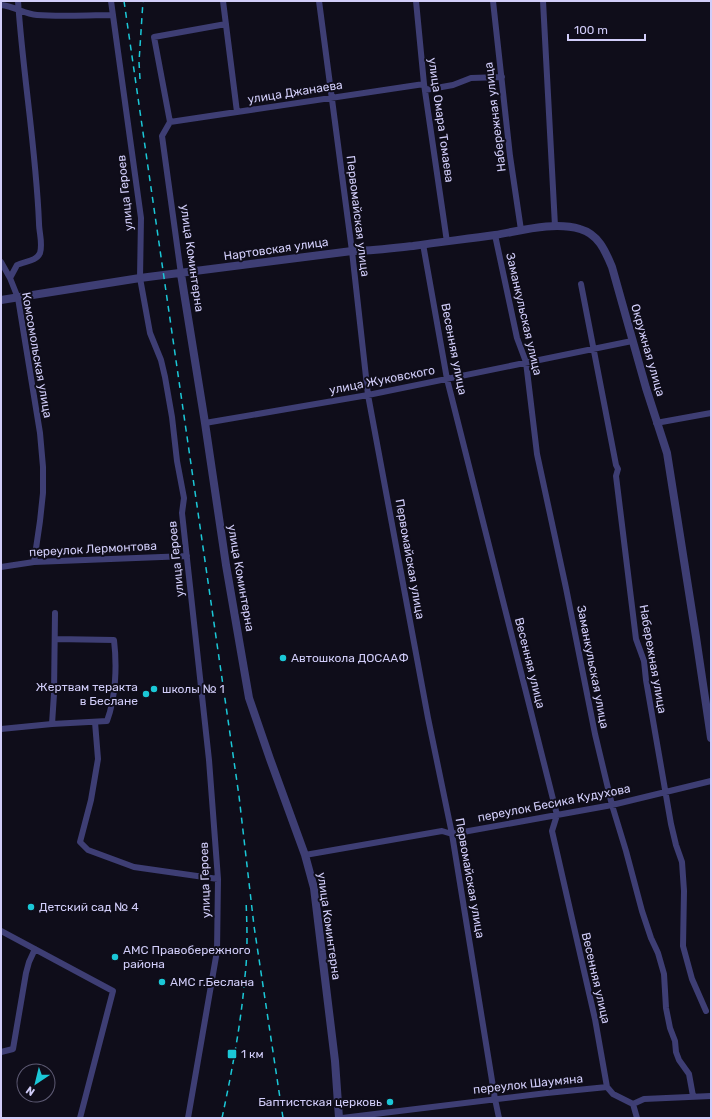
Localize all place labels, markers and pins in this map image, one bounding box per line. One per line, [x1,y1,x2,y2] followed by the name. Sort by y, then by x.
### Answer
[291,651,409,665] place label: Автошкола ДОСААФ
[278,653,288,663] marker: Автошкола ДОСААФ
[36,680,138,708] place label: Жертвам теракта в Беслане
[162,682,225,696] place label: школы № 1
[149,684,159,694] marker: школы № 1
[141,689,151,699] marker: Жертвам теракта в Беслане
[39,900,139,914] place label: Детский сад № 4
[26,902,36,912] marker: Детский сад № 4
[123,943,251,971] place label: АМС Правобережного района
[110,952,120,962] marker: АМС Правобережного района
[170,975,254,989] place label: АМС г.Беслана
[157,977,167,987] marker: АМС г.Беслана
[241,1047,264,1061] place label: 1 км
[226,1048,238,1060] marker: 1 км
[258,1095,382,1109] place label: Баптистская церковь
[385,1097,395,1107] marker: Баптистская церковь

